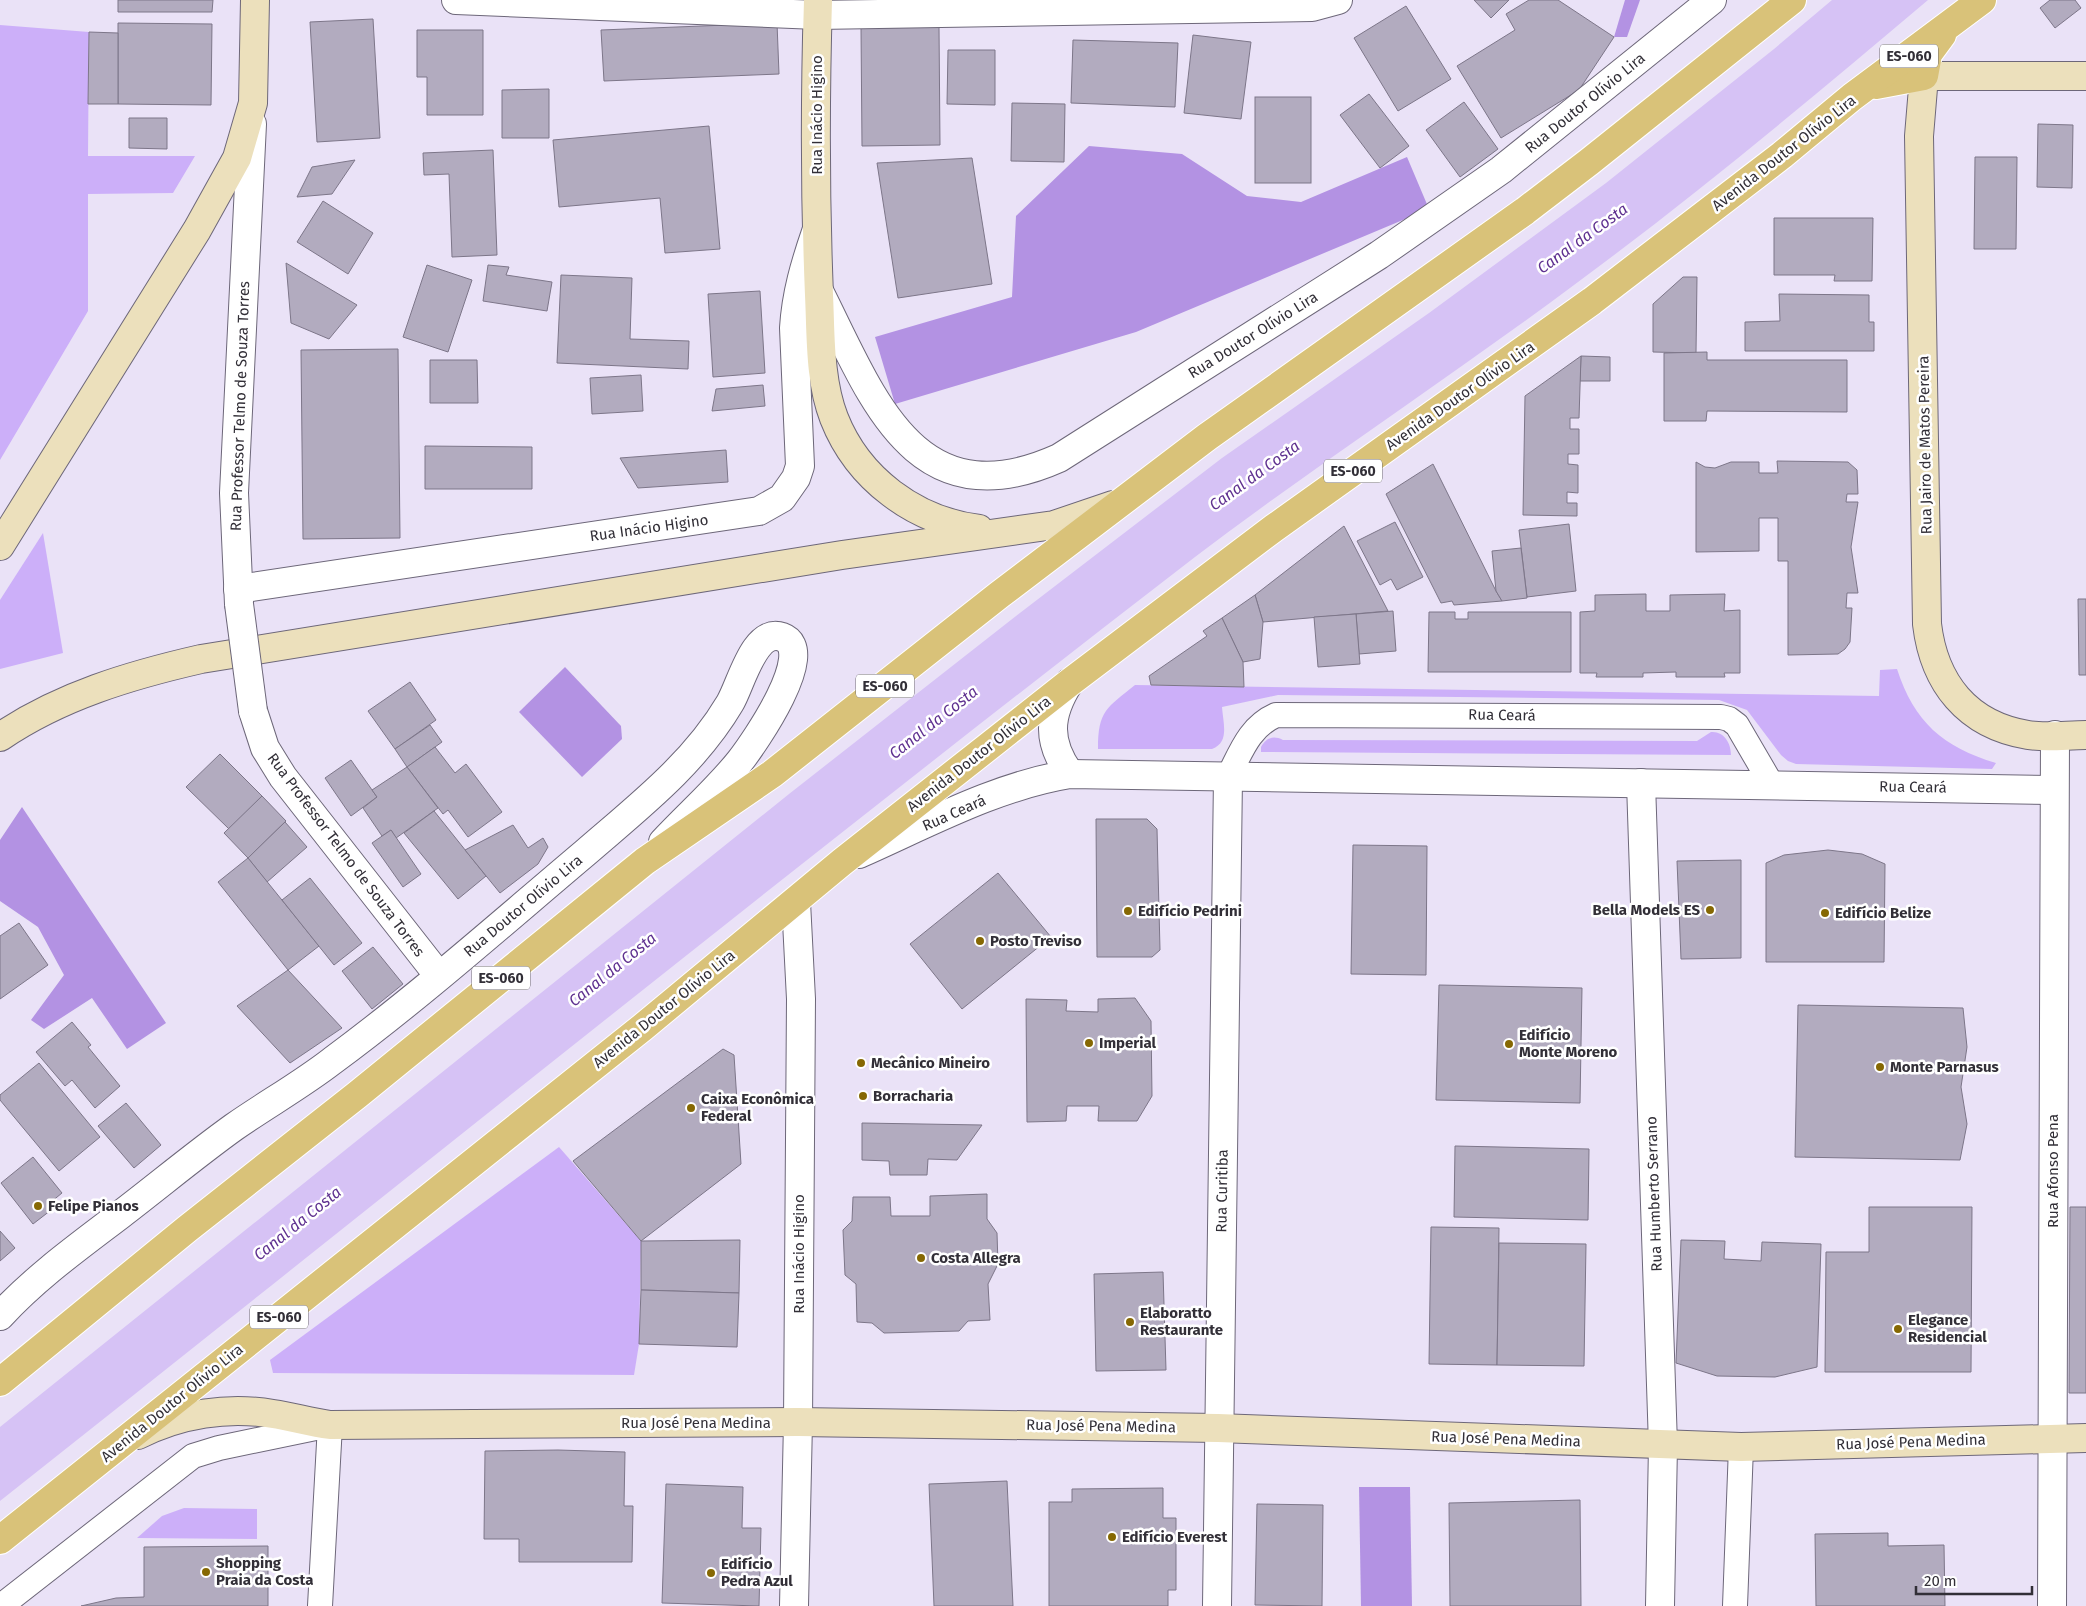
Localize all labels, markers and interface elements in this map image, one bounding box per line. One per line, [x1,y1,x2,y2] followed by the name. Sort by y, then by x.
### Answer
[1880,44,1938,68] road number: ES-060
[1521,49,1649,157] street label: Rua Doutor Olívio Lira
[808,55,826,175] street label: Rua Inácio Higino
[1708,91,1860,215] street label: Avenida Doutor Olívio Lira
[1533,199,1631,278] water label: Canal da Costa
[227,281,253,531] street label: Rua Professor Telmo de Souza Torres
[1185,288,1321,382] street label: Rua Doutor Olívio Lira
[1382,338,1538,454] street label: Avenida Doutor Olívio Lira
[1914,356,1936,534] street label: Rua Jairo de Matos Pereira
[1205,436,1303,515] water label: Canal da Costa
[1324,460,1382,482] road number: ES-060
[589,511,709,545] street label: Rua Inácio Higino
[856,674,914,698] road number: ES-060
[885,682,981,763] water label: Canal da Costa
[903,692,1055,816] street label: Avenida Doutor Olívio Lira
[1468,705,1536,725] street label: Rua Ceará
[264,750,428,960] street label: Rua Professor Telmo de Souza Torres
[1879,777,1947,797] street label: Rua Ceará
[919,791,989,835] street label: Rua Ceará
[460,851,586,961] street label: Rua Doutor Olívio Lira
[1592,901,1700,919] place label: Bella Models ES
[1138,902,1242,920] place label: Edifício Pedrini
[1704,904,1716,916] marker: Bella Models ES
[1835,904,1931,922] place label: Edifício Belize
[1122,905,1134,917] marker: Edifício Pedrini
[1819,907,1831,919] marker: Edifício Belize
[565,928,660,1010] water label: Canal da Costa
[990,932,1082,950] place label: Posto Treviso
[974,935,986,947] marker: Posto Treviso
[589,946,739,1072] street label: Avenida Doutor Olívio Lira
[472,966,530,990] road number: ES-060
[1519,1026,1618,1061] place label: Edifício Monte Moreno
[1099,1034,1157,1052] place label: Imperial
[1083,1037,1095,1049] marker: Imperial
[1503,1038,1515,1050] marker: Edifício Monte Moreno
[871,1054,990,1072] place label: Mecânico Mineiro
[855,1057,867,1069] marker: Mecânico Mineiro
[1890,1058,1999,1076] place label: Monte Parnasus
[1874,1061,1886,1073] marker: Monte Parnasus
[873,1087,953,1105] place label: Borracharia
[701,1090,814,1125] place label: Caixa Econômica Federal
[857,1090,869,1102] marker: Borracharia
[685,1102,697,1114] marker: Caixa Econômica Federal
[2044,1114,2062,1228] street label: Rua Afonso Pena
[1642,1116,1666,1272] street label: Rua Humberto Serrano
[1212,1149,1232,1233] street label: Rua Curitiba
[250,1182,345,1264] water label: Canal da Costa
[790,1194,808,1314] street label: Rua Inácio Higino
[48,1197,139,1215] place label: Felipe Pianos
[32,1200,44,1212] marker: Felipe Pianos
[931,1249,1021,1267] place label: Costa Allegra
[915,1252,927,1264] marker: Costa Allegra
[1140,1304,1223,1339] place label: Elaboratto Restaurante
[250,1305,308,1328] road number: ES-060
[1908,1311,1987,1346] place label: Elegance Residencial
[1124,1316,1136,1328] marker: Elaboratto Restaurante
[1892,1323,1904,1335] marker: Elegance Residencial
[97,1340,247,1466] street label: Avenida Doutor Olívio Lira
[621,1414,771,1432] street label: Rua José Pena Medina
[1026,1416,1176,1436] street label: Rua José Pena Medina
[1431,1427,1581,1451] street label: Rua José Pena Medina
[1836,1430,1986,1454] street label: Rua José Pena Medina
[1122,1528,1228,1546] place label: Edifício Everest
[1106,1531,1118,1543] marker: Edifício Everest
[216,1554,313,1589] place label: Shopping Praia da Costa
[721,1555,793,1590] place label: Edifício Pedra Azul
[1916,1564,2032,1596] scale bar
[200,1566,212,1578] marker: Shopping Praia da Costa
[705,1567,717,1579] marker: Edifício Pedra Azul
[1924,1572,1957,1590] text: 20 m

